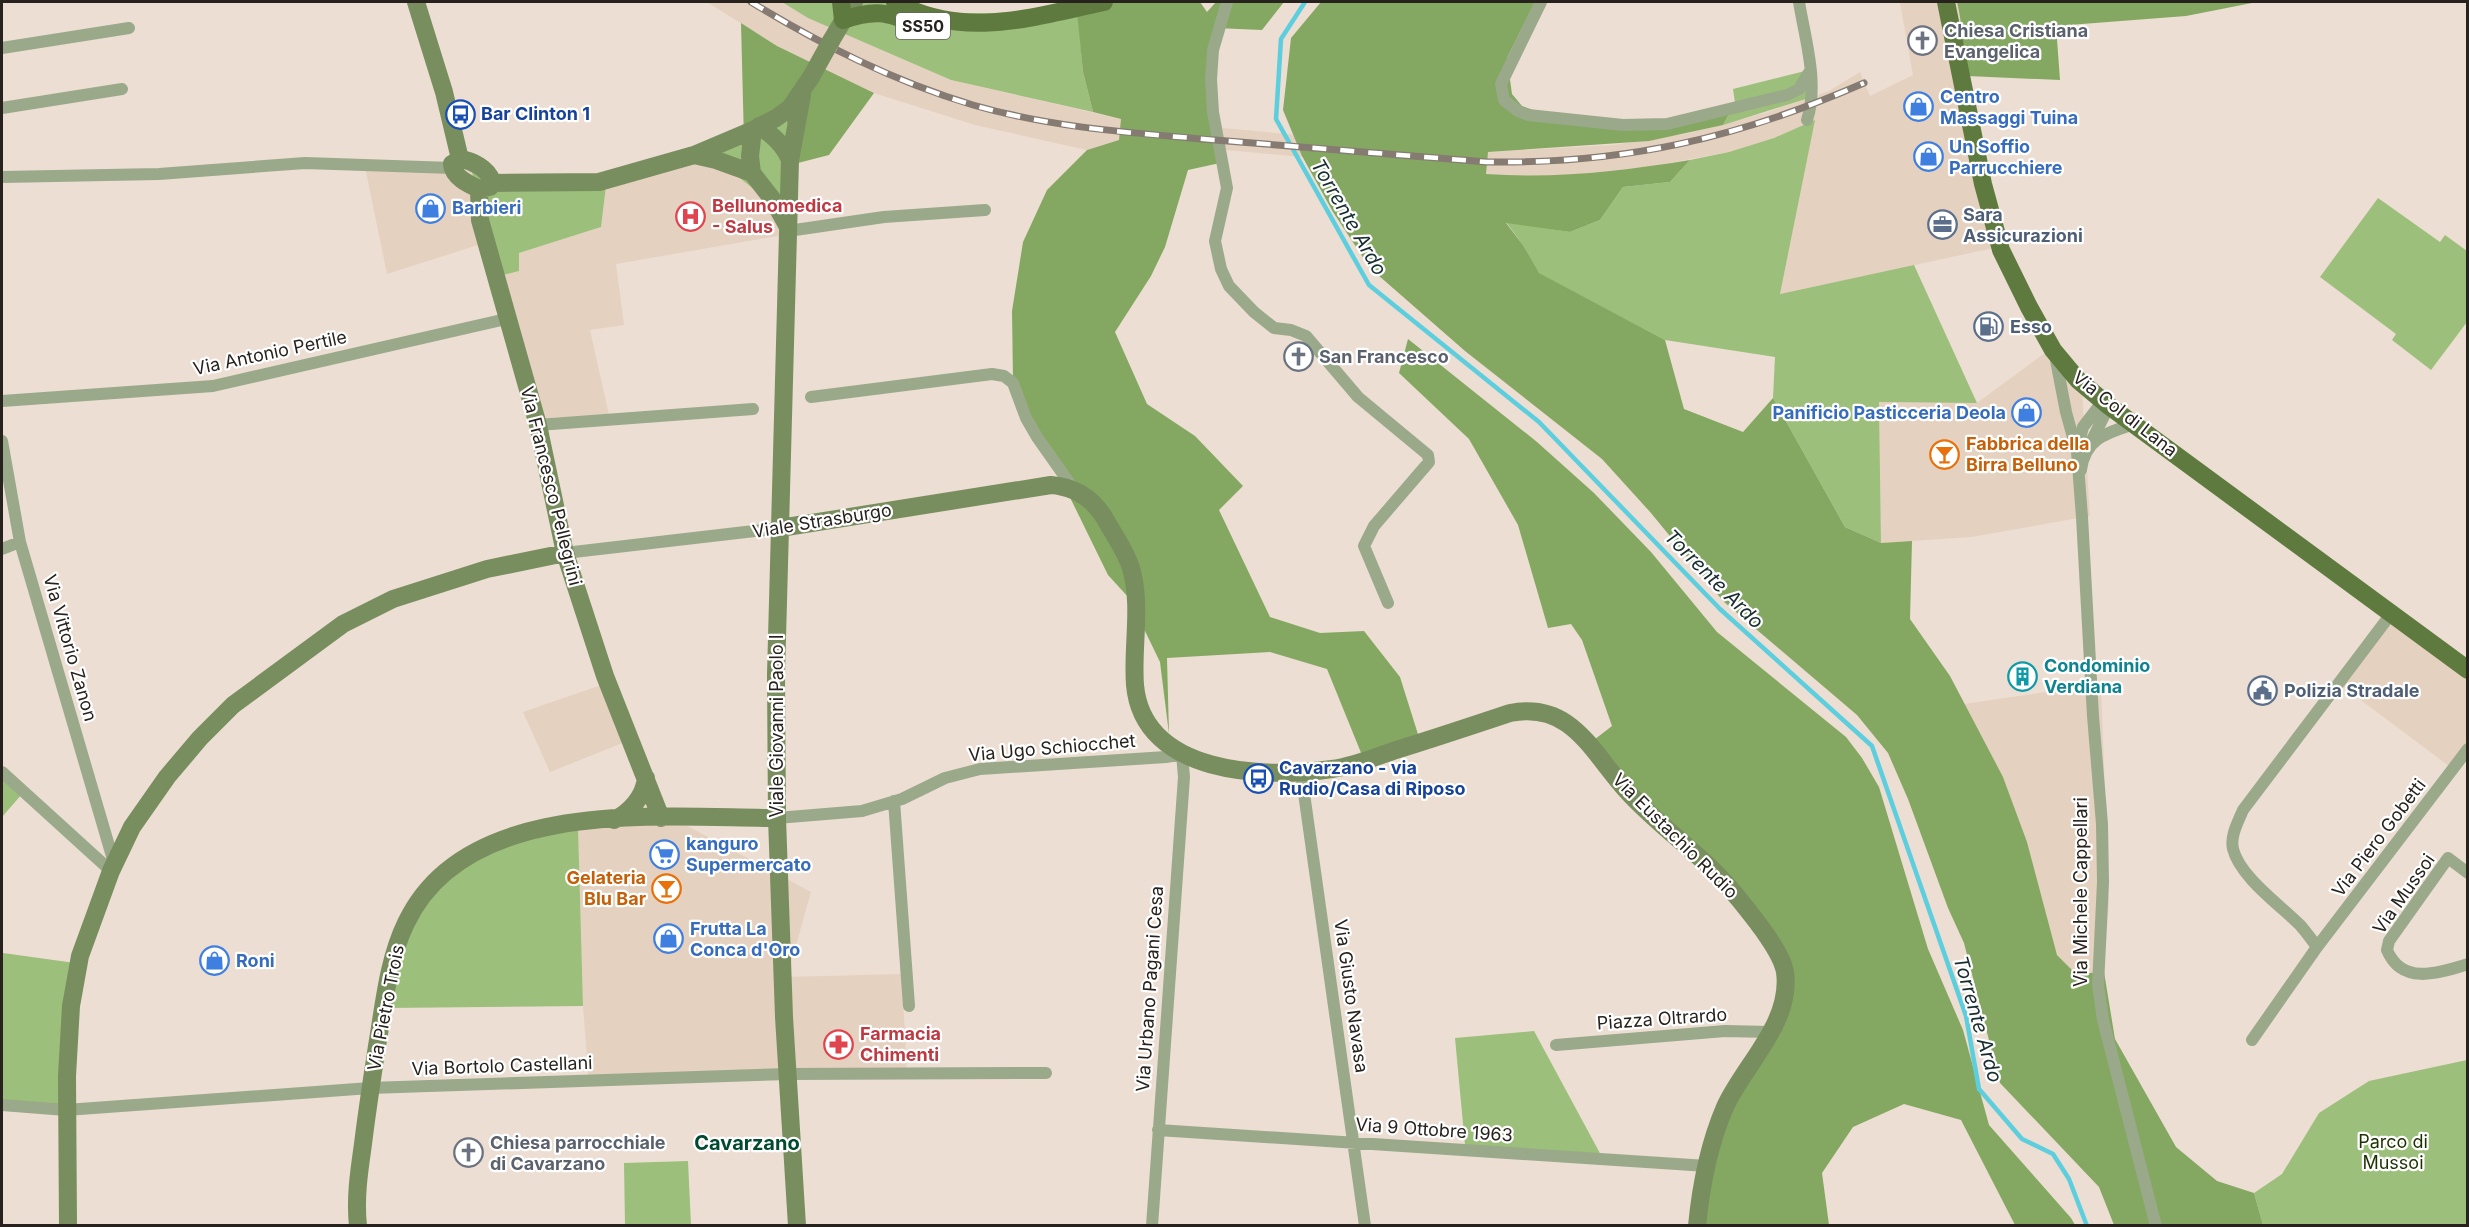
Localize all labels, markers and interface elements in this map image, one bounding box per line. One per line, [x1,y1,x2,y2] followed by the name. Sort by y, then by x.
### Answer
[896,13,950,39] road number: SS50
[1944,20,2088,62] place label: Chiesa Cristiana Evangelica
[1907,25,1939,57] church icon: Chiesa Cristiana Evangelica
[1940,86,2078,128] place label: Centro Massaggi Tuina
[1903,91,1935,123] shop icon: Centro Massaggi Tuina
[444,98,476,130] bus stop icon: Bar Clinton 1
[481,103,590,124] place label: Bar Clinton 1
[1949,136,2063,178] place label: Un Soffio Parrucchiere
[1912,141,1944,173] shop icon: Un Soffio Parrucchiere
[1306,154,1392,280] water label: Torrente Ardo
[415,192,447,224] shop icon: Barbieri
[712,195,842,237] place label: Bellunomedica - Salus
[452,197,521,218] place label: Barbieri
[675,200,707,232] hospital icon: Bellunomedica - Salus
[1963,204,2083,246] place label: Sara Assicurazioni
[1926,209,1958,241] office icon: Sara Assicurazioni
[1973,311,2005,343] fuel station icon: Esso
[2010,316,2052,337] place label: Esso
[191,326,349,379] street label: Via Antonio Pertile
[1282,341,1314,373] church icon: San Francesco
[1319,346,1449,367] place label: San Francesco
[2069,366,2182,461] street label: Via Col di Lana
[517,384,586,588] street label: Via Francesco Pellegrini
[2011,397,2043,429] shop icon: Panificio Pasticceria Deola
[1773,402,2006,423] place label: Panificio Pasticceria Deola
[1966,433,2090,475] place label: Fabbrica della Birra Belluno
[1929,438,1961,470] bar icon: Fabbrica della Birra Belluno
[751,499,893,542] street label: Viale Strasburgo
[1659,524,1769,634] water label: Torrente Ardo
[40,572,101,724] street label: Via Vittorio Zanon
[766,634,787,818] street label: Viale Giovanni Paolo I
[2044,655,2150,697] place label: Condominio Verdiana
[2007,660,2039,692] building icon: Condominio Verdiana
[2247,675,2279,707] public building icon: Polizia Stradale
[2284,680,2420,701] place label: Polizia Stradale
[968,730,1136,765] street label: Via Ugo Schiocchet
[1279,757,1466,799] place label: Cavarzano - via Rudio/Casa di Riposo
[1242,762,1274,794] bus stop icon: Cavarzano - via Rudio/Casa di Riposo
[1608,769,1742,903] street label: Via Eustachio Rudio
[2327,775,2430,901] street label: Via Piero Gobetti
[2070,797,2091,987] street label: Via Michele Cappellari
[686,833,811,875] place label: kanguro Supermercato
[649,838,681,870] supermarket icon: kanguro Supermercato
[2368,850,2439,938] street label: Via Mussoi
[567,867,646,909] place label: Gelateria Blu Bar
[651,872,683,904] bar icon: Gelateria Blu Bar
[1132,885,1167,1093] street label: Via Urbano Pagani Cesa
[690,918,800,960] place label: Frutta La Conca d'Oro
[1330,918,1373,1074] street label: Via Giusto Navasa
[653,923,685,955] shop icon: Frutta La Conca d'Oro
[363,943,408,1073] street label: Via Pietro Trois
[199,945,231,977] shop icon: Roni
[236,950,275,971] place label: Roni
[1948,953,2008,1085] water label: Torrente Ardo
[1596,1003,1728,1034] street label: Piazza Oltrardo
[860,1023,941,1065] place label: Farmacia Chimenti
[823,1028,855,1060] pharmacy icon: Farmacia Chimenti
[411,1052,593,1079] street label: Via Bortolo Castellani
[1355,1114,1513,1145] street label: Via 9 Ottobre 1963
[694,1131,800,1155] district label: Cavarzano
[2358,1131,2428,1173] park label: Parco di Mussoi
[490,1132,666,1174] place label: Chiesa parrocchiale di Cavarzano
[453,1137,485,1169] church icon: Chiesa parrocchiale di Cavarzano

